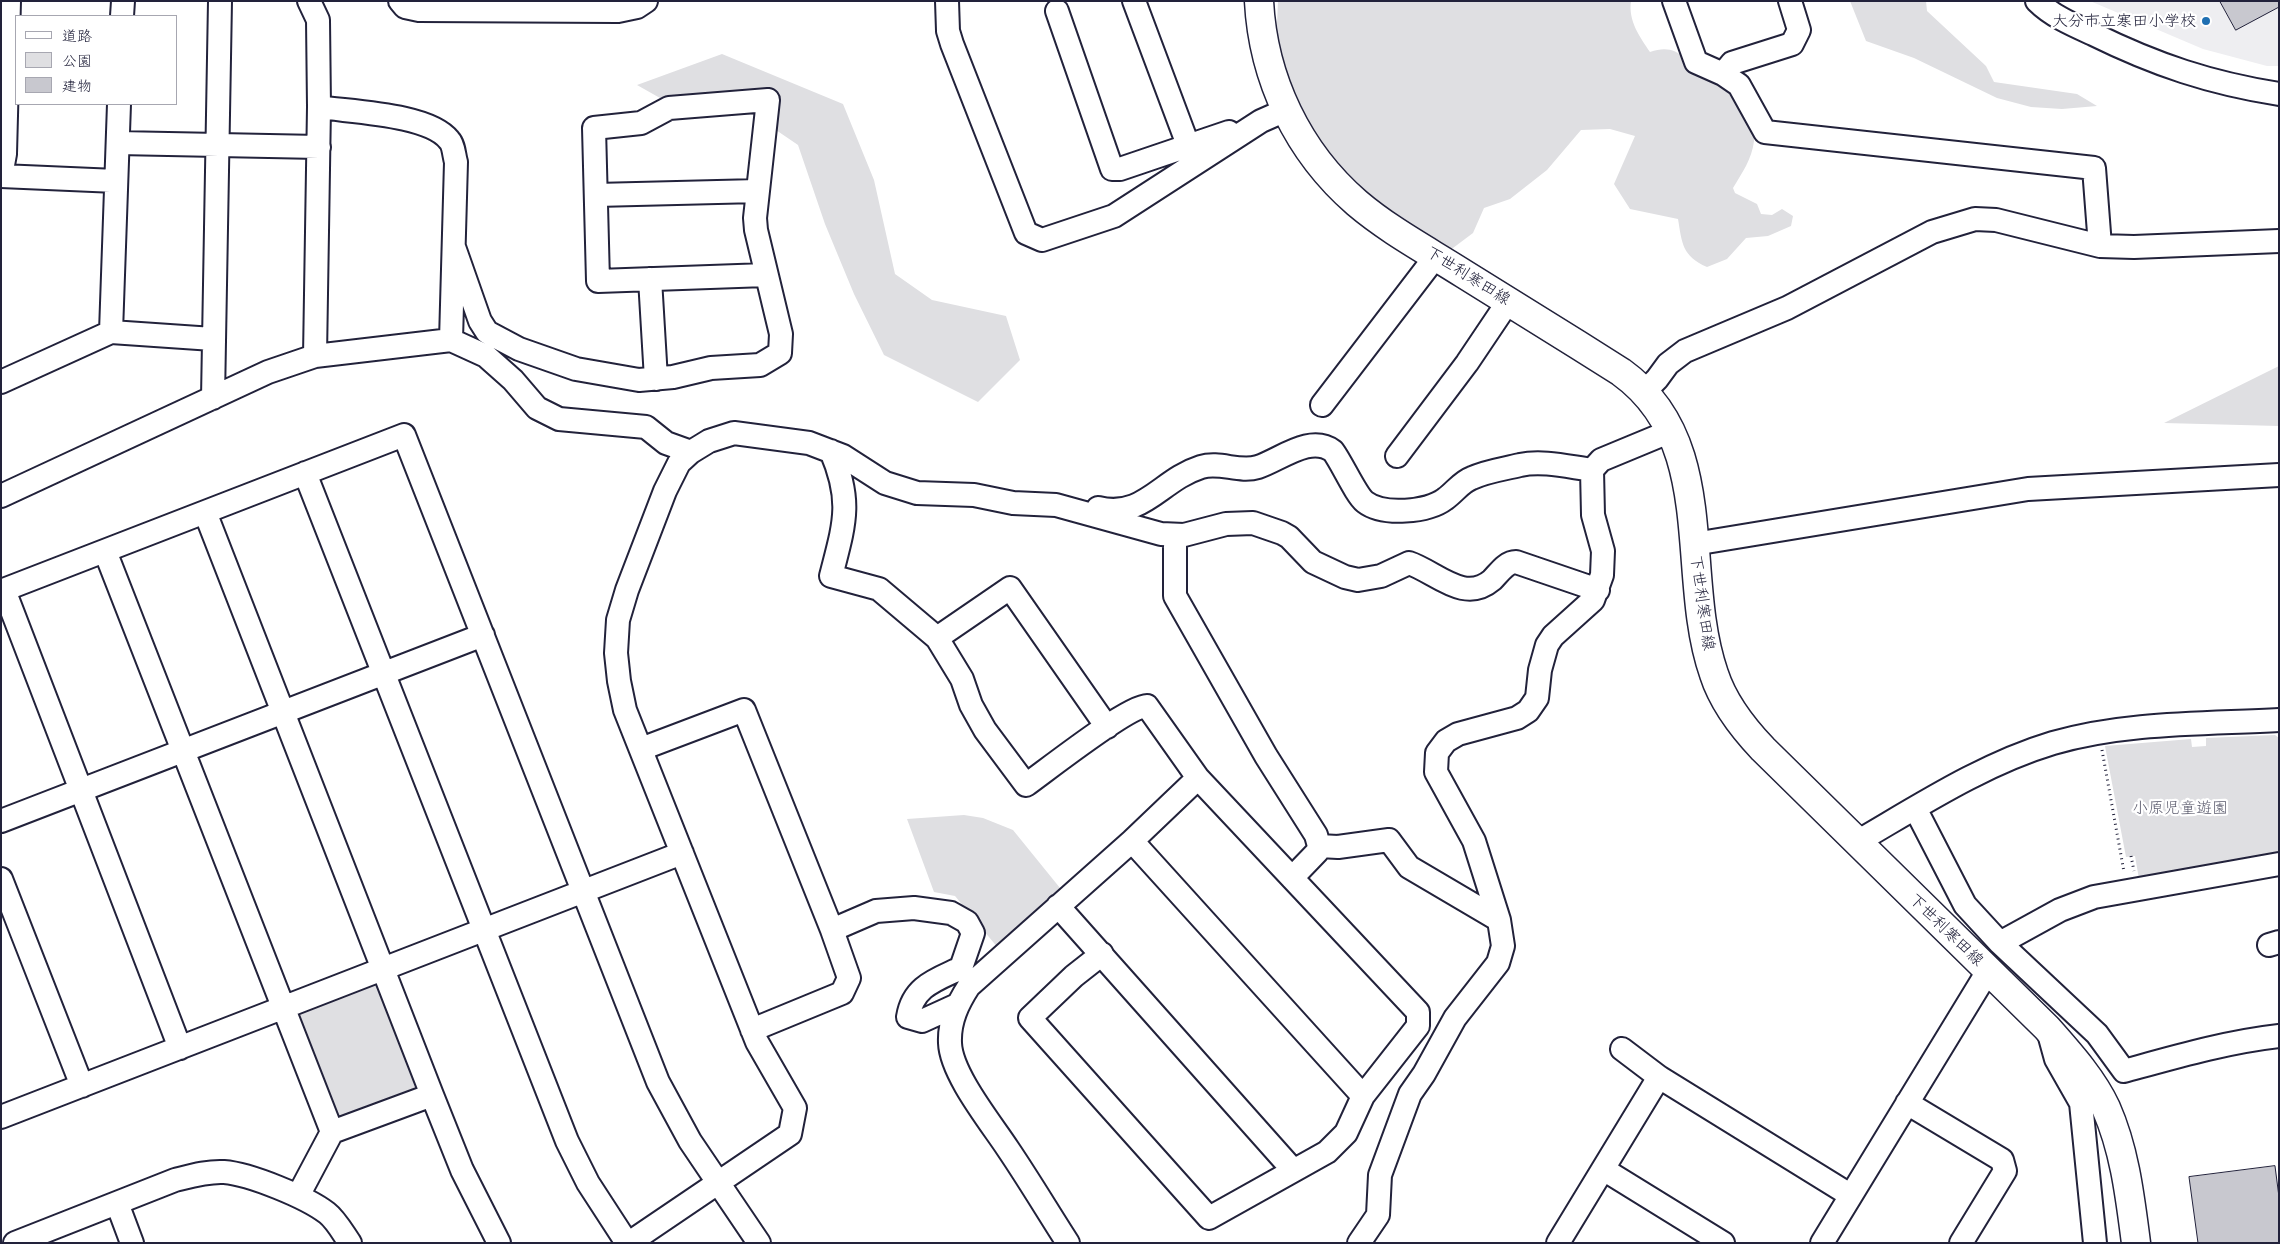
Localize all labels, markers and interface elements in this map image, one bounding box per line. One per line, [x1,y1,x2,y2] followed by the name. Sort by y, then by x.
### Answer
[2052,11,2196,31] place label: 大分市立寒田小学校
[15,15,178,105] legend
[2200,15,2212,27] marker: 大分市立寒田小学校
[62,27,92,45] text: 道路
[62,52,92,70] text: 公園
[62,77,92,95] text: 建物
[1422,242,1514,310] street label: 下世利寒田線
[1686,554,1718,652] street label: 下世利寒田線
[2132,798,2228,818] park label: 小原児童遊園
[1905,890,1987,970] street label: 下世利寒田線

